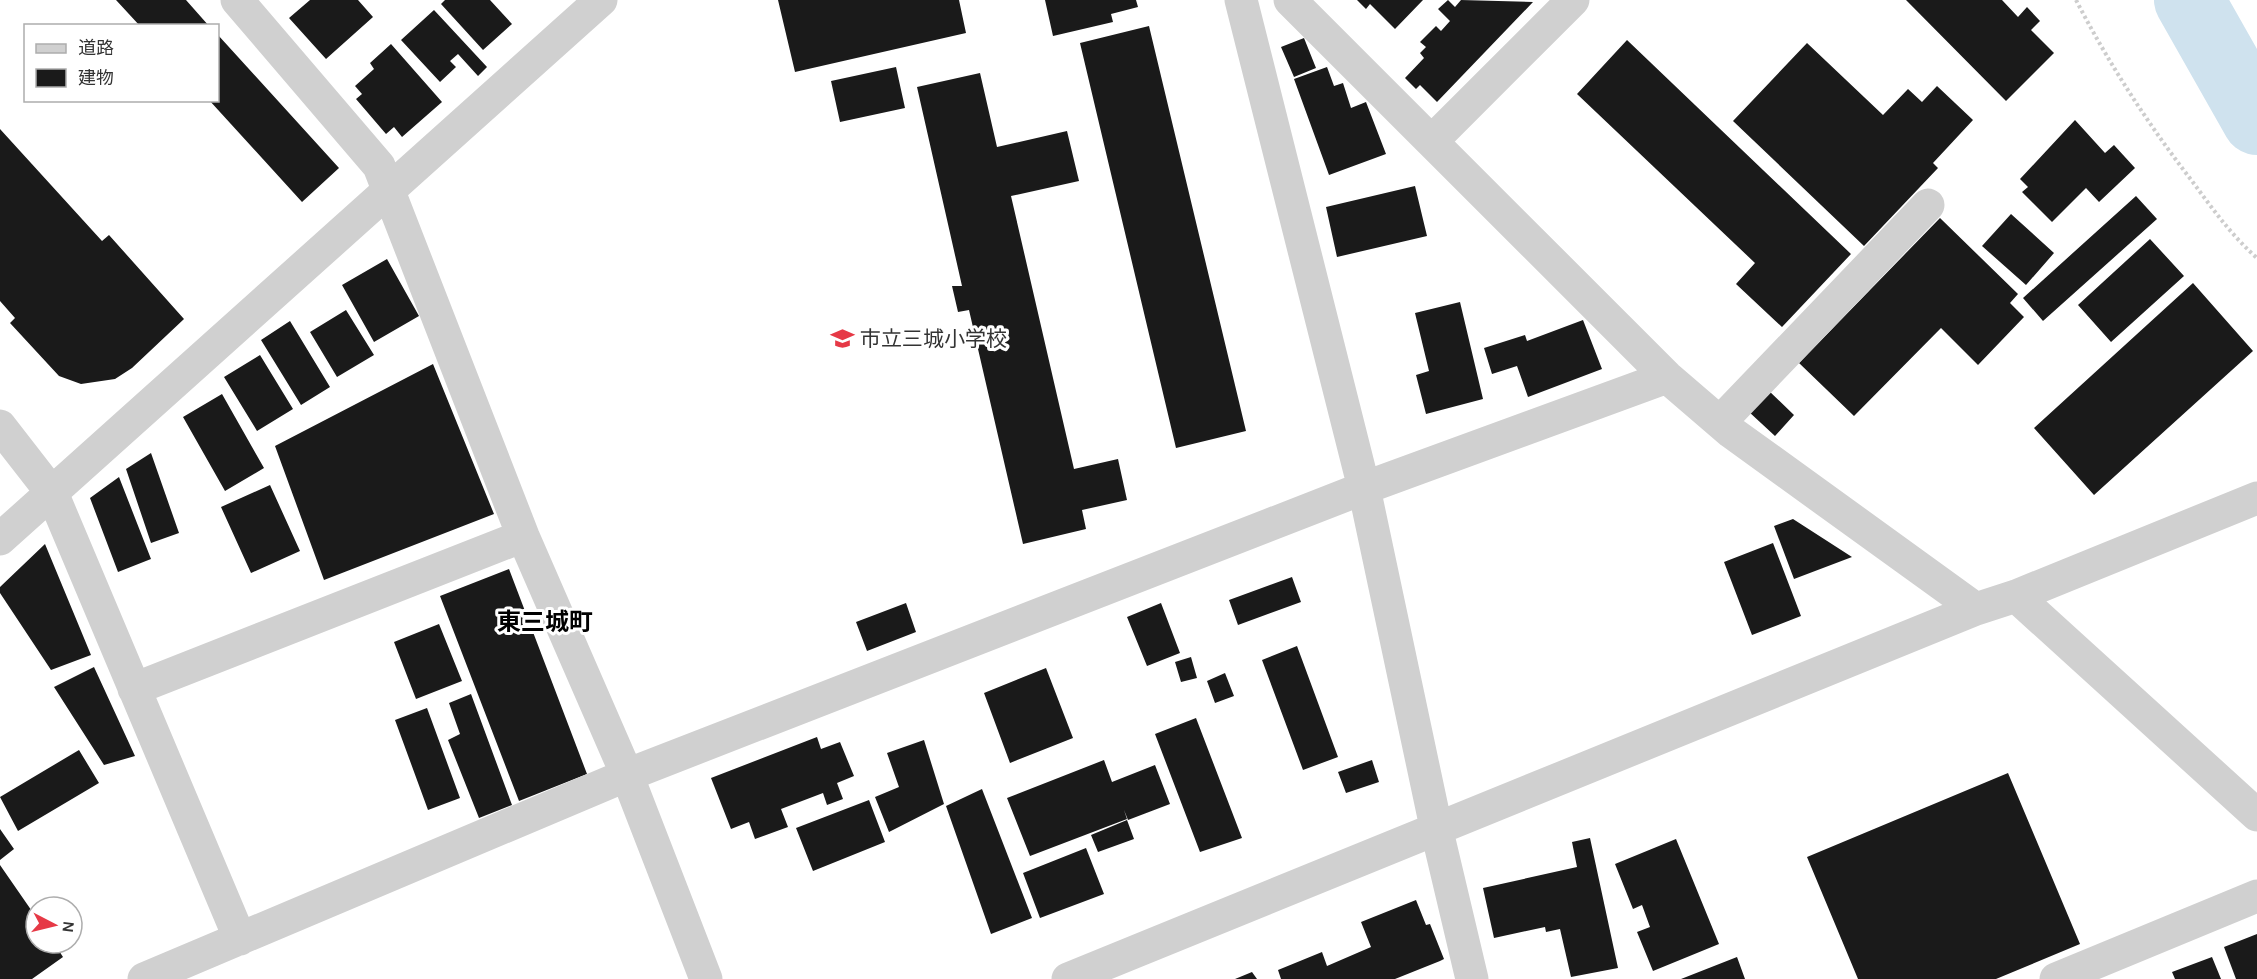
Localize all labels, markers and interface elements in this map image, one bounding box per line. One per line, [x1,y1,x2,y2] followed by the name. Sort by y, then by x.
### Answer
[24,24,219,102] legend
[78,37,114,59] text: 道路
[78,67,114,89] text: 建物
[829,326,855,352] school or university icon: 市立三城小学校
[860,327,1007,351] place label: 市立三城小学校
[497,608,593,636] district label: 東三城町
[24,895,84,955] north arrow
[58,920,79,934] text: N

